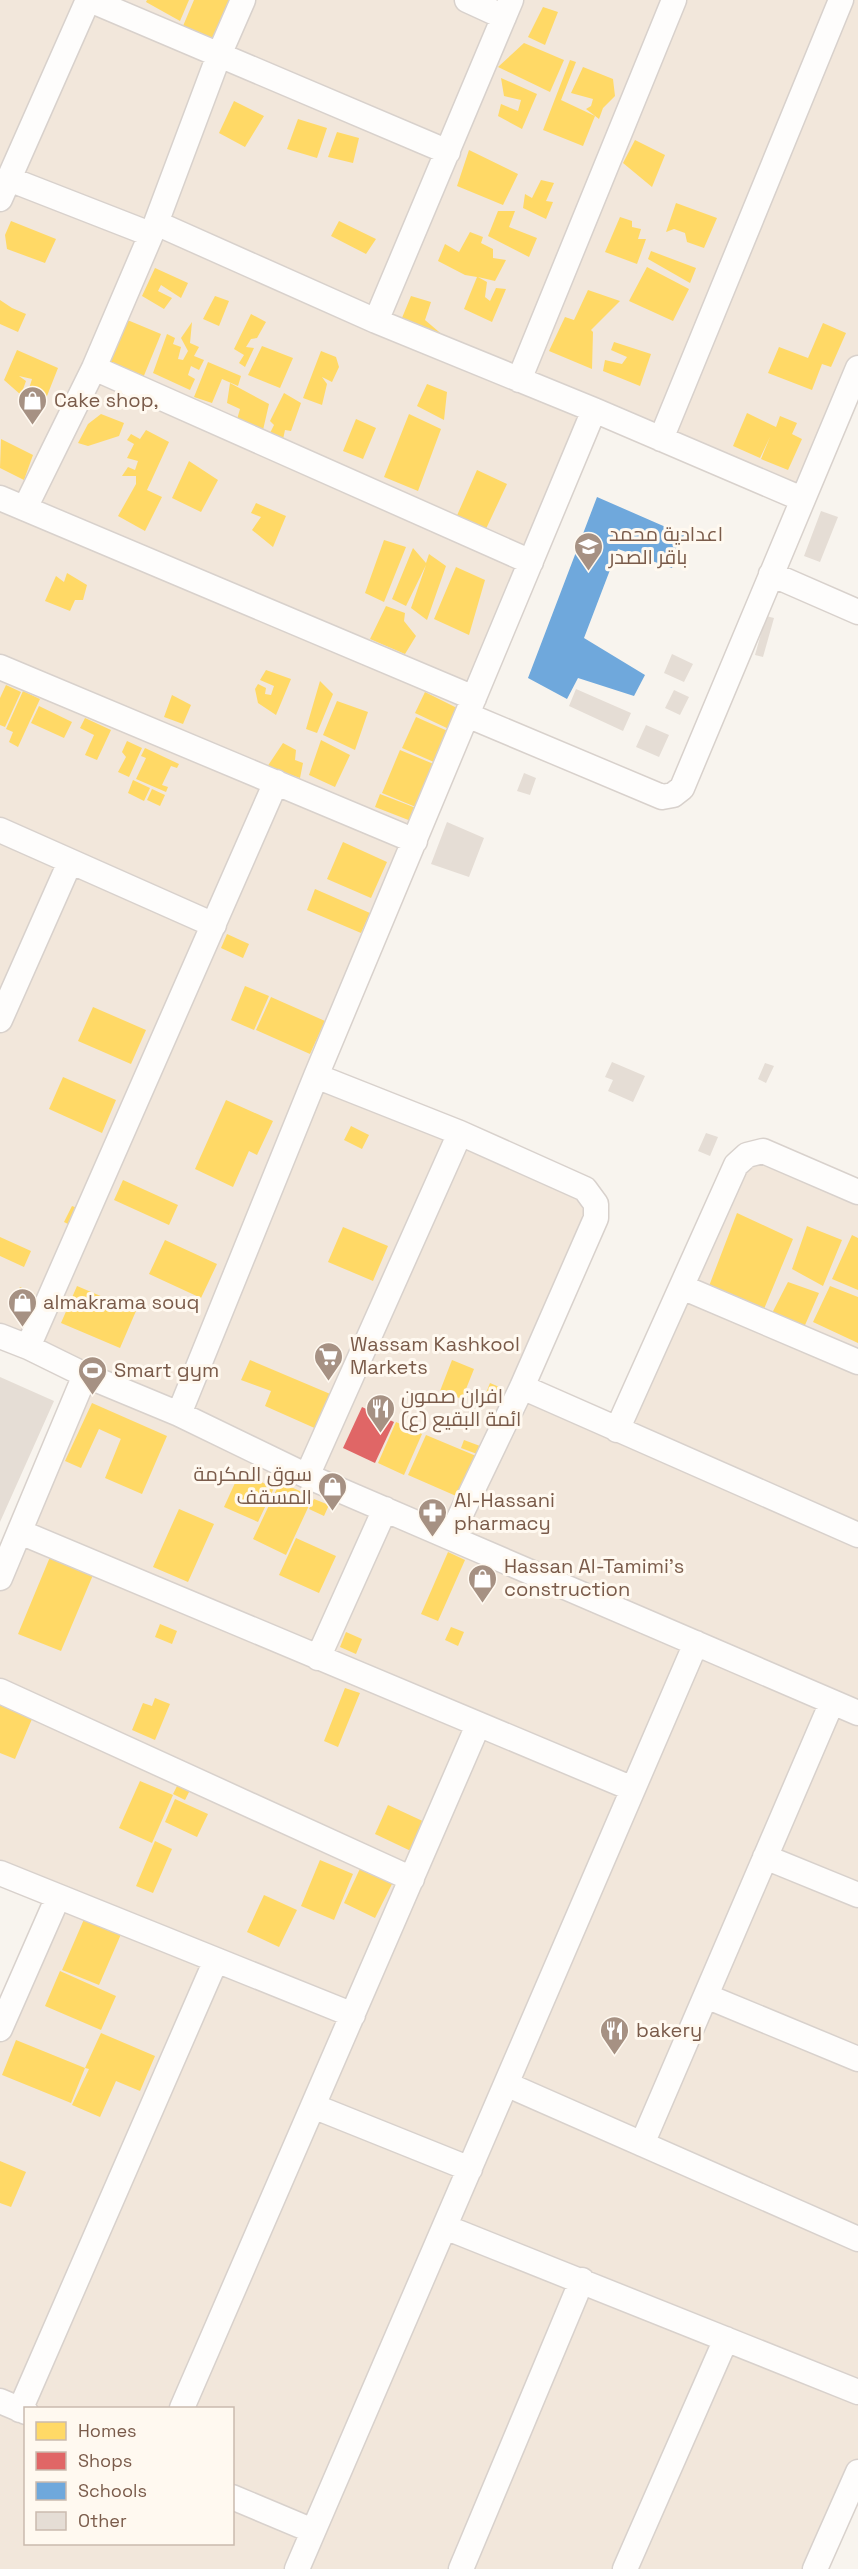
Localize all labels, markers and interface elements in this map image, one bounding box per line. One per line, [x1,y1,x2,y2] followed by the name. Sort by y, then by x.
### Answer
[17,384,49,426] shop icon: Cake shop,
[54,387,158,413] place label: Cake shop,
[608,521,723,570] place label: اعدادية محمد باقر الصدر
[572,530,604,572] school or university icon: اعدادية محمد باقر الصدر
[6,1286,38,1328] shop icon: almakrama souq
[43,1289,199,1315] place label: almakrama souq
[350,1331,520,1380] place label: Wassam Kashkool Markets
[313,1340,345,1382] supermarket icon: Wassam Kashkool Markets
[77,1354,109,1396] sports icon: Smart gym
[114,1357,219,1383] place label: Smart gym
[401,1383,521,1433] place label: افران صمون ائمة البقيع (ع)
[364,1392,396,1434] restaurant icon: افران صمون ائمة البقيع (ع)
[194,1461,312,1510] place label: سوق المكرمة المسقف
[317,1470,349,1512] shop icon: سوق المكرمة المسقف
[454,1487,555,1536] place label: Al-Hassani pharmacy
[417,1496,449,1538] pharmacy icon: Al-Hassani pharmacy
[504,1553,684,1602] place label: Hassan Al-Tamimi's construction
[467,1562,499,1604] shop icon: Hassan Al-Tamimi's construction
[599,2014,631,2056] restaurant icon: bakery
[636,2017,702,2043] place label: bakery
[24,2407,234,2545] legend
[78,2419,137,2442] text: Homes
[78,2449,132,2472] text: Shops
[78,2479,147,2502] text: Schools
[78,2509,127,2532] text: Other

